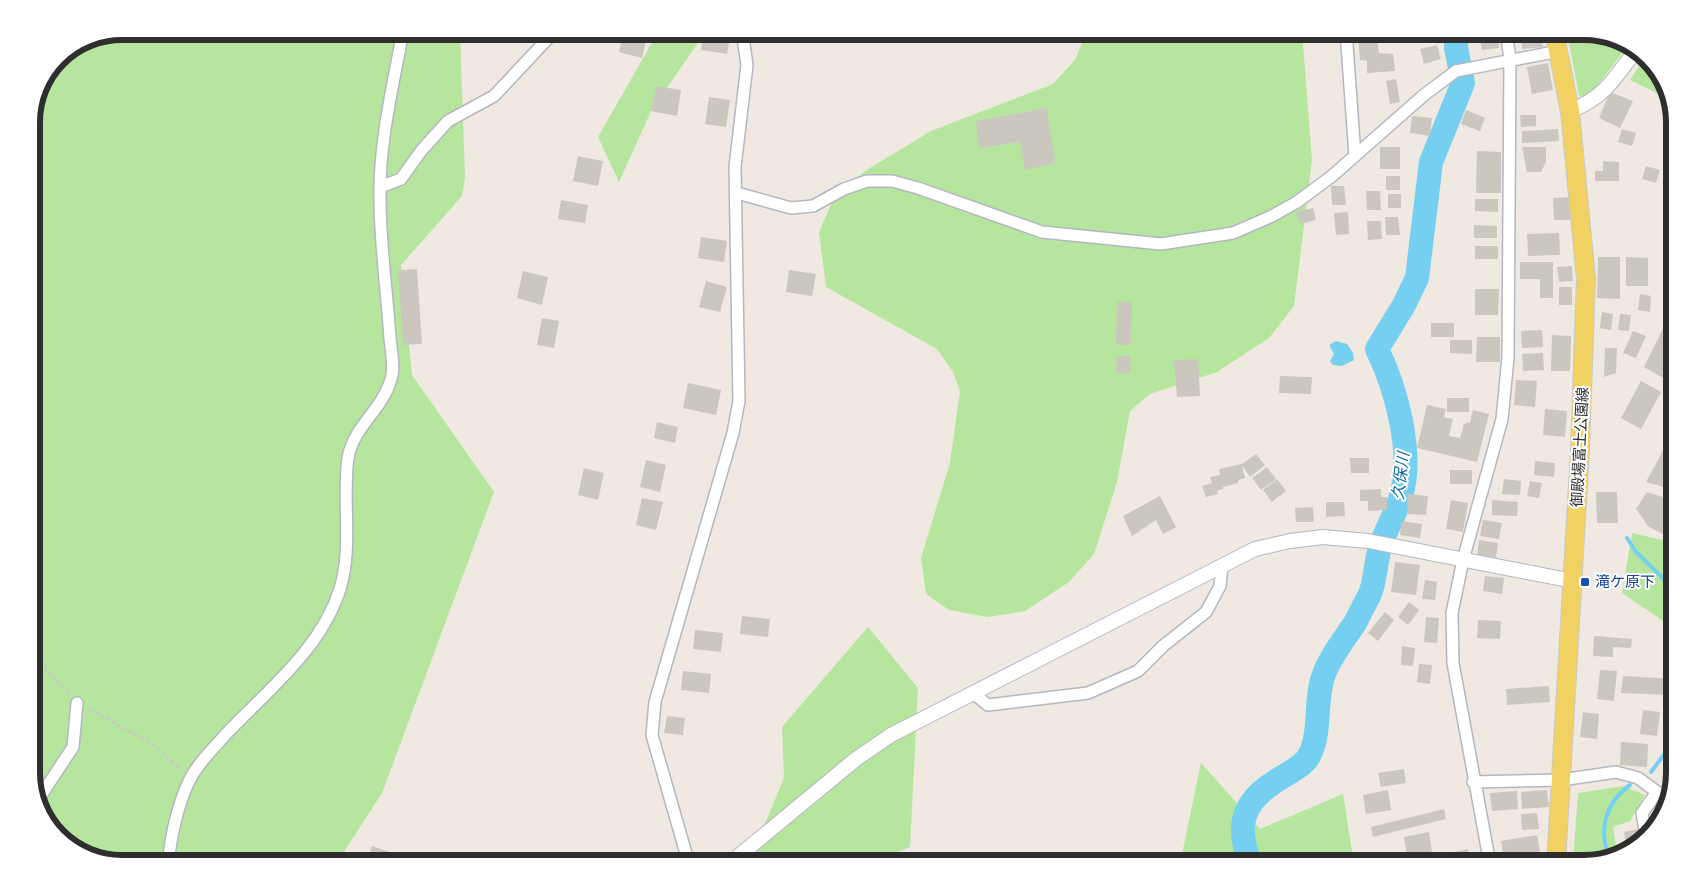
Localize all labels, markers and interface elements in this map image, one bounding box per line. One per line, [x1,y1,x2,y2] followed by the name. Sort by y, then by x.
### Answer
[1568,387,1592,507] street label: 御殿場富士公園線
[1388,449,1414,501] water label: 久保川
[1595,573,1655,591] place label: 滝ケ原下
[1579,576,1591,588] marker: 滝ケ原下

